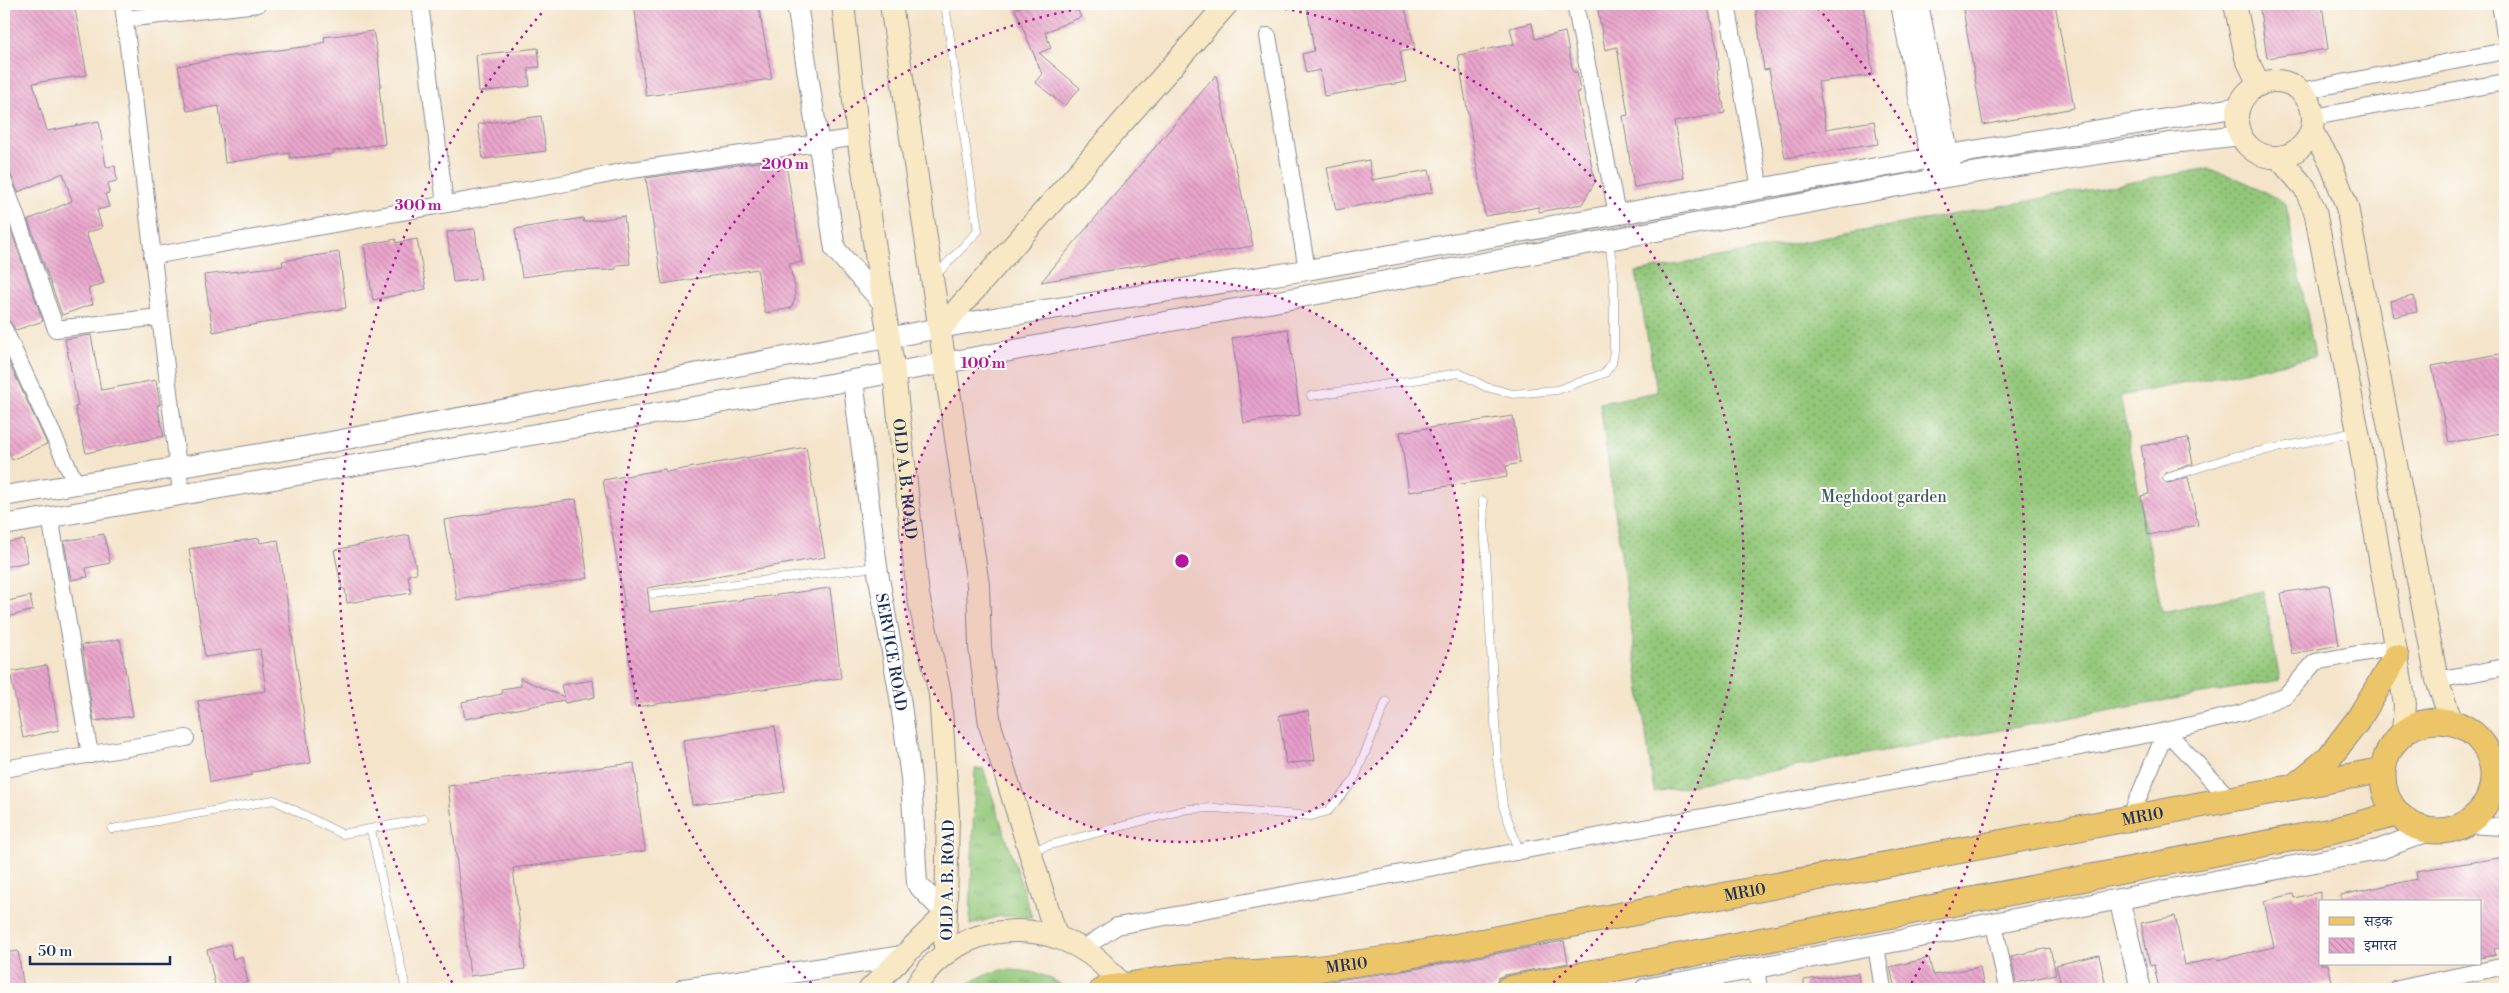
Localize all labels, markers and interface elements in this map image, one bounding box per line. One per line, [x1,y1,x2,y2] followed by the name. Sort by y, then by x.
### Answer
[761,155,809,174] text: 200 m
[395,196,442,215] text: 300 m
[961,354,1006,373] text: 100 m
[888,418,921,540] street label: OLD A. B. ROAD
[1821,487,1947,507] park label: Meghdoot garden
[1173,552,1191,570] centre of rings
[871,592,911,713] street label: SERVICE ROAD
[2120,803,2165,831] street label: MR10
[937,819,959,941] street label: OLD A. B. ROAD
[1722,879,1768,906] street label: MR10
[2319,900,2482,966] legend
[2363,912,2393,931] text: सड़क
[30,933,170,965] scale bar
[2363,936,2398,955] text: इमारत
[38,942,72,961] text: 50 m
[1324,953,1369,978] street label: MR10

